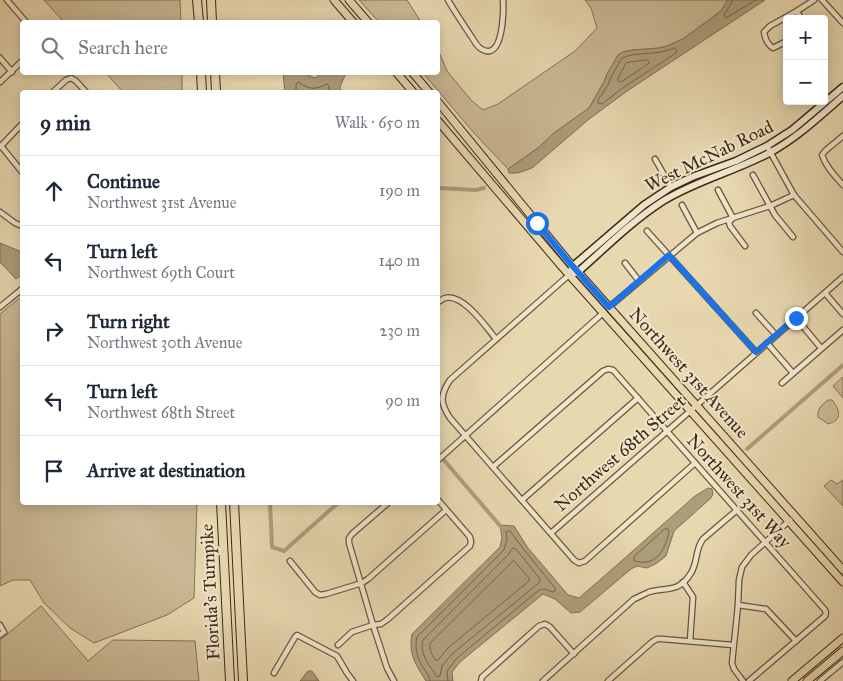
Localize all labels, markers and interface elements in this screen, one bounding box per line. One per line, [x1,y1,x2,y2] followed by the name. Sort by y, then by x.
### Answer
[783,15,828,105] map controls
[783,15,828,60] button: +
[20,20,440,75] search box
[38,34,66,62] icon: search
[78,36,168,59] text: Search here
[783,60,828,105] button: −
[40,110,91,136] text: 9 min
[335,113,420,132] text: Walk · 650 m
[641,115,777,197] street label: West McNab Road
[87,170,160,193] text: Continue
[40,177,68,205] icon: ahead
[379,181,420,200] text: 190 m
[87,193,236,212] text: Northwest 31st Avenue
[526,212,549,235] route start
[87,240,157,263] text: Turn left
[40,247,68,275] icon: left
[379,251,420,270] text: 140 m
[87,263,235,282] text: Northwest 69th Court
[625,303,753,443] street label: Northwest 31st Avenue
[785,307,808,330] route end
[87,310,170,333] text: Turn right
[40,317,68,345] icon: right
[380,321,420,340] text: 230 m
[87,333,243,352] text: Northwest 30th Avenue
[87,380,157,403] text: Turn left
[40,387,68,415] icon: left
[550,390,691,516] street label: Northwest 68th Street
[385,391,420,410] text: 90 m
[87,403,235,422] text: Northwest 68th Street
[682,429,796,553] street label: Northwest 31st Way
[40,457,68,485] icon: arrive
[87,459,245,482] text: Arrive at destination
[195,523,225,661] street label: Florida's Turnpike

